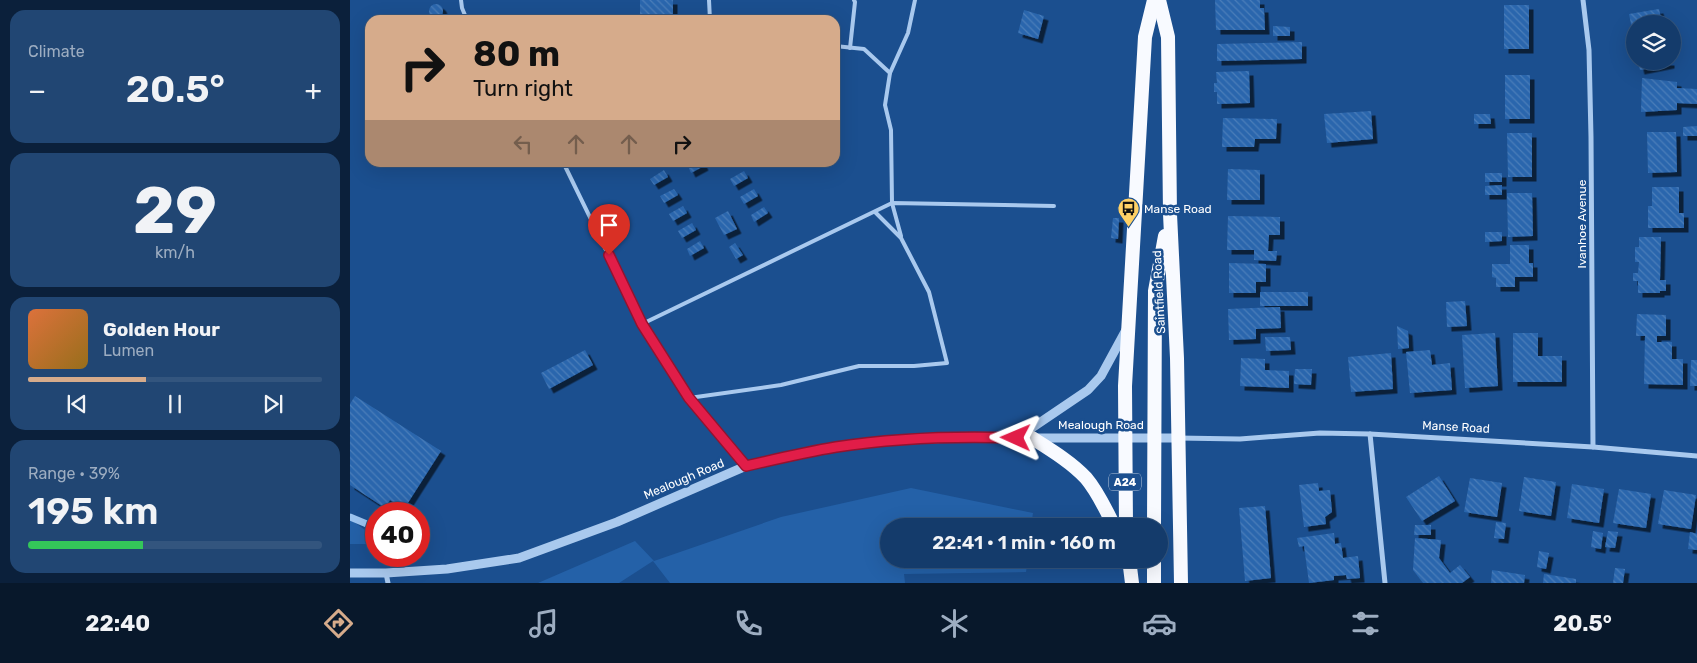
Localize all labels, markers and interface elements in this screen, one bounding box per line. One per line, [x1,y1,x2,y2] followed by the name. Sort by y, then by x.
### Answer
[1626,15,1681,70] map controls
[1626,15,1681,70] button: layers
[473,33,560,75] text: 80 m
[390,35,455,100] icon: right
[28,42,85,61] text: Climate
[126,66,225,112] text: 20.5°
[28,74,46,107] text: −
[305,74,322,107] text: +
[473,75,573,102] text: Turn right
[509,130,537,158] icon: left
[562,130,590,158] icon: ahead
[615,130,643,158] icon: ahead
[668,130,696,158] icon: right
[133,172,217,249] text: 29
[1575,179,1589,269] street label: Ivanhoe Avenue
[1116,197,1140,228] bus stop icon: Manse Road
[1144,202,1212,216] place label: Manse Road
[588,204,630,255] pin
[595,211,623,239] icon: arrive
[155,243,195,262] text: km/h
[1150,250,1168,334] street label: Saintfield Road
[103,318,220,341] text: Golden Hour
[103,341,154,360] text: Lumen
[63,390,91,418] icon: previous
[161,390,189,418] icon: pause
[259,390,287,418] icon: next
[989,411,1041,463] position arrow
[1058,418,1144,432] street label: Mealough Road
[1422,418,1490,436] street label: Manse Road
[642,456,726,502] street label: Mealough Road
[28,464,120,483] text: Range · 39%
[1109,474,1141,491] road number: A24
[28,488,159,534] text: 195 km
[365,502,430,567] speed limit sign: 40
[932,531,1116,554] text: 22:41 · 1 min · 160 m
[321,606,356,641] icon: directions
[526,606,561,641] icon: music
[731,606,766,641] icon: phone
[937,606,972,641] icon: climate
[1142,606,1177,641] icon: car
[1348,606,1383,641] icon: filters
[85,610,150,637] text: 22:40
[1553,610,1612,637] text: 20.5°

